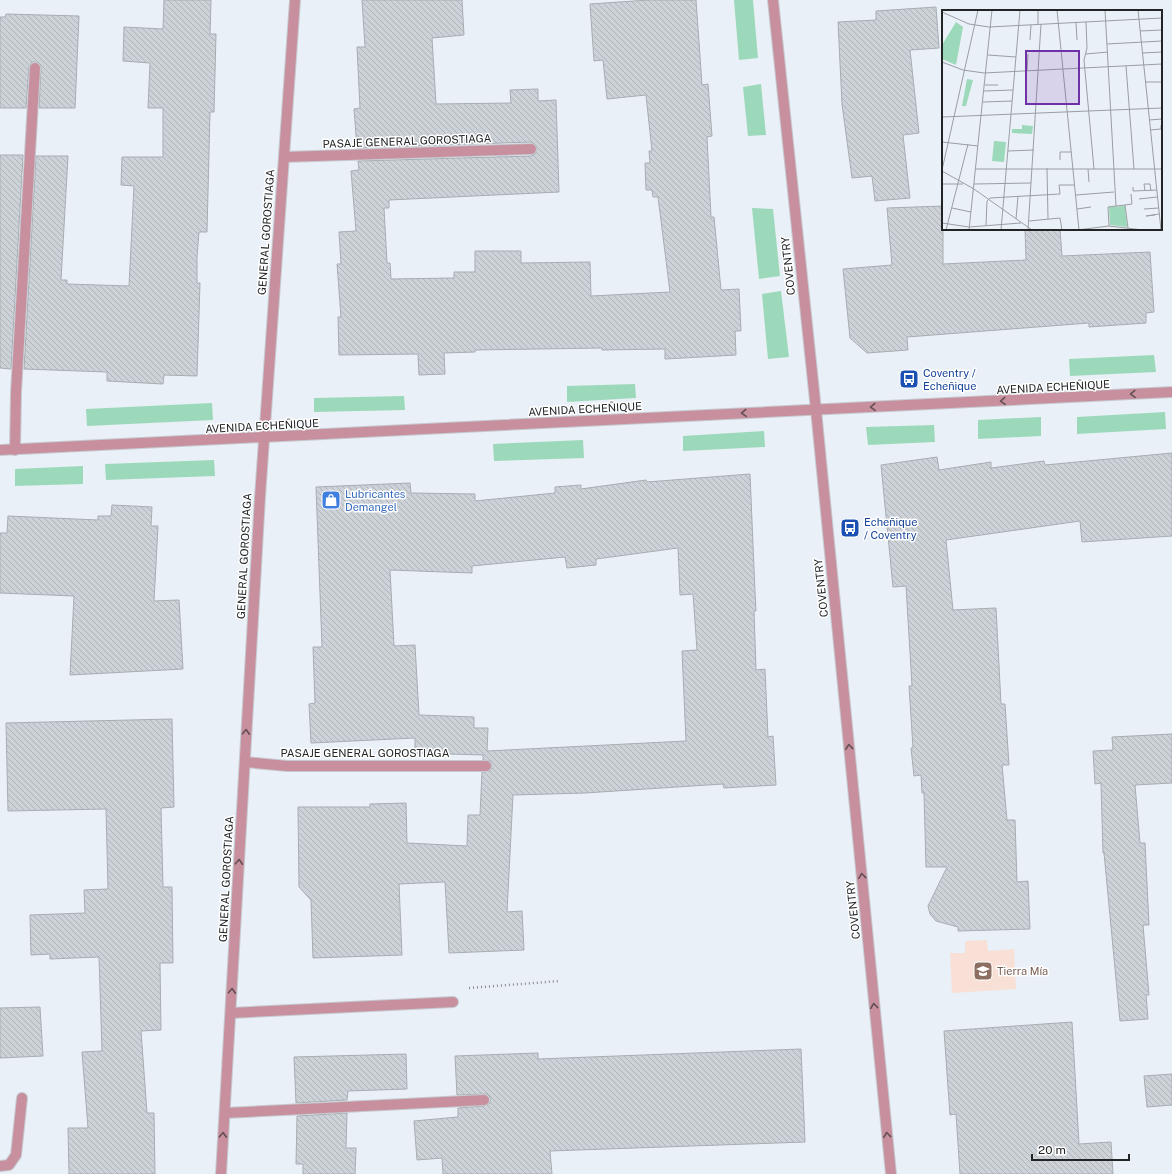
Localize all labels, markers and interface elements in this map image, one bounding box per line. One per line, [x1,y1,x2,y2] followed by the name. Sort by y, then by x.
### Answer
[942,10,1162,230] inset map
[322,132,492,150] street label: PASAJE GENERAL GOROSTIAGA
[256,168,276,295] street label: GENERAL GOROSTIAGA
[779,236,797,296] street label: COVENTRY
[923,367,976,392] place label: Coventry / Echeñique
[898,368,920,390] bus stop icon: Coventry / Echeñique
[996,378,1110,396] street label: AVENIDA ECHEÑIQUE
[1130,390,1136,399] one-way arrow
[1000,397,1006,406] one-way arrow
[528,400,642,418] street label: AVENIDA ECHEÑIQUE
[870,403,876,412] one-way arrow
[741,409,747,418] one-way arrow
[205,417,319,435] street label: AVENIDA ECHEÑIQUE
[345,488,406,513] place label: Lubricantes Demangel
[320,489,342,511] shop icon: Lubricantes Demangel
[235,493,253,619] street label: GENERAL GOROSTIAGA
[864,516,917,541] place label: Echeñique / Coventry
[839,517,861,539] bus stop icon: Echeñique / Coventry
[812,558,830,618] street label: COVENTRY
[242,729,251,735] one-way arrow
[845,744,854,750] one-way arrow
[280,747,450,759] street label: PASAJE GENERAL GOROSTIAGA
[217,816,235,942] street label: GENERAL GOROSTIAGA
[235,858,243,864] one-way arrow
[857,873,866,879] one-way arrow
[844,880,862,940] street label: COVENTRY
[972,960,994,982] school or university icon: Tierra Mía
[997,965,1048,977] place label: Tierra Mía
[227,988,236,994] one-way arrow
[870,1003,879,1009] one-way arrow
[219,1132,228,1138] one-way arrow
[883,1132,892,1138] one-way arrow
[1032,1136,1129,1162] scale bar
[1038,1143,1066,1157] text: 20 m

